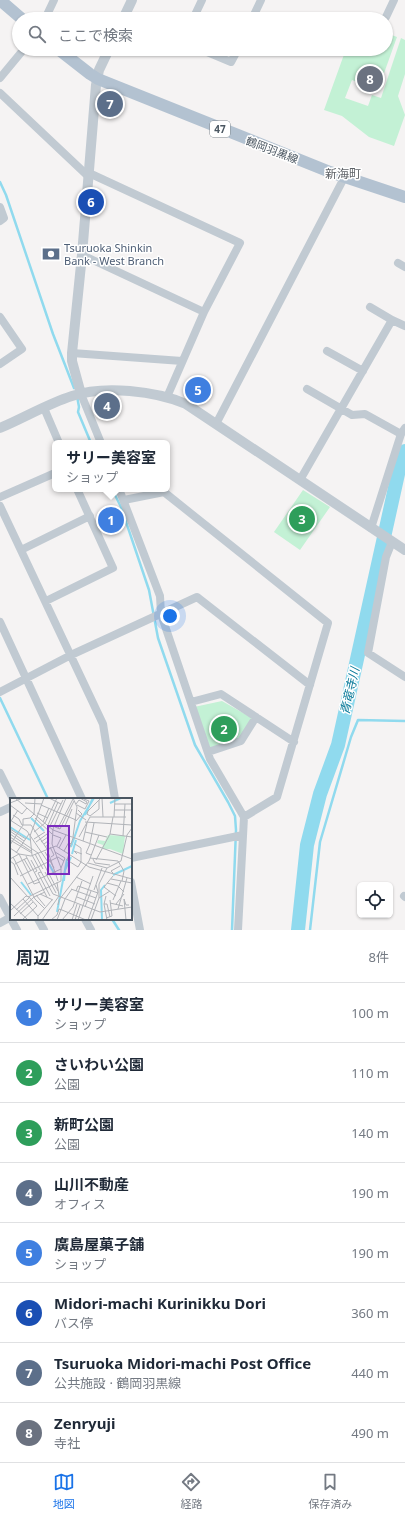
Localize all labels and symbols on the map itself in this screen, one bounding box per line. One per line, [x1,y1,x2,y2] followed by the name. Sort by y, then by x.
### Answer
[357,64,383,94] pin: 8
[97,89,123,119] pin: 7
[210,121,230,137] road number: 47
[244,133,301,166] street label: 鶴岡羽黒線
[325,165,361,182] district label: 新海町
[78,187,104,217] pin: 6
[64,240,164,268] place label: Tsuruoka Shinkin Bank - West Branch
[41,244,61,264] bank icon: Tsuruoka Shinkin Bank - West Branch
[185,375,211,405] pin: 5
[94,391,120,421] pin: 4
[289,504,315,534] pin: 3
[98,505,124,535] pin: 1
[160,606,180,626] your location
[336,664,364,716] water label: 青竜寺川
[211,714,237,744] pin: 2
[10,798,132,920] inset map

